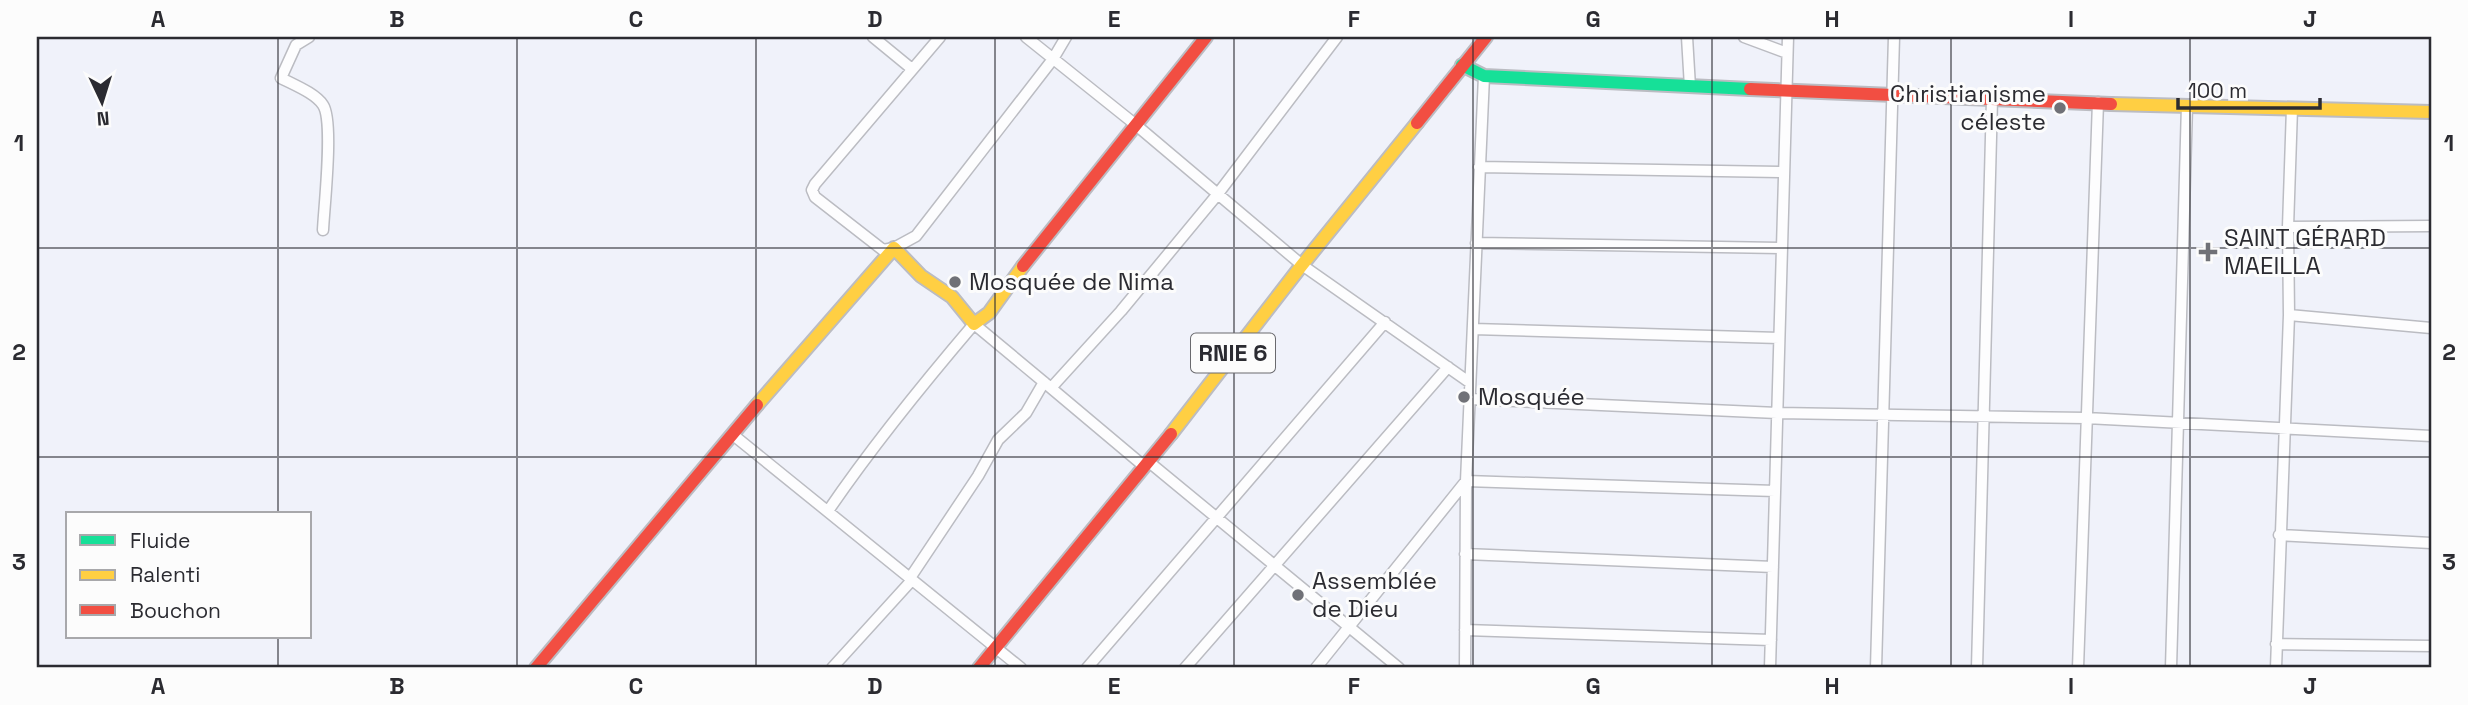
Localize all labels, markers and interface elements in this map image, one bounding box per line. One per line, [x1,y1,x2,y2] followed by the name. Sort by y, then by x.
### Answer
[151,4,166,34] text: A
[389,4,405,34] text: B
[629,4,643,34] text: C
[867,4,883,34] text: D
[1108,4,1120,34] text: E
[1348,4,1360,34] text: F
[1585,4,1601,34] text: G
[1824,4,1840,34] text: H
[2068,4,2074,34] text: I
[2303,4,2317,34] text: J
[66,66,136,136] north arrow
[2178,66,2319,110] scale bar
[2188,77,2247,104] text: 100 m
[1890,78,2046,137] place label: Christianisme céleste
[2052,100,2068,116] marker: Christianisme céleste
[96,106,110,131] text: N
[14,128,24,158] text: 1
[2444,128,2454,158] text: 1
[2224,222,2386,281] place label: SAINT GÉRARD MAEILLA
[2198,242,2218,262] marker: SAINT GÉRARD MAEILLA
[969,266,1174,297] place label: Mosquée de Nima
[947,274,963,290] marker: Mosquée de Nima
[1191,334,1275,372] road number: RNIE 6
[12,337,26,367] text: 2
[2442,337,2456,367] text: 2
[1478,381,1585,412] place label: Mosquée
[1456,389,1472,405] marker: Mosquée
[66,512,312,638] legend
[130,527,190,554] text: Fluide
[12,547,26,577] text: 3
[2442,547,2456,577] text: 3
[130,561,200,588] text: Ralenti
[1312,565,1437,624] place label: Assemblée de Dieu
[1290,587,1306,603] marker: Assemblée de Dieu
[130,597,221,624] text: Bouchon
[151,671,166,701] text: A
[389,671,405,701] text: B
[629,671,643,701] text: C
[867,671,883,701] text: D
[1108,671,1120,701] text: E
[1348,671,1360,701] text: F
[1585,671,1601,701] text: G
[1824,671,1840,701] text: H
[2068,671,2074,701] text: I
[2303,671,2317,701] text: J

